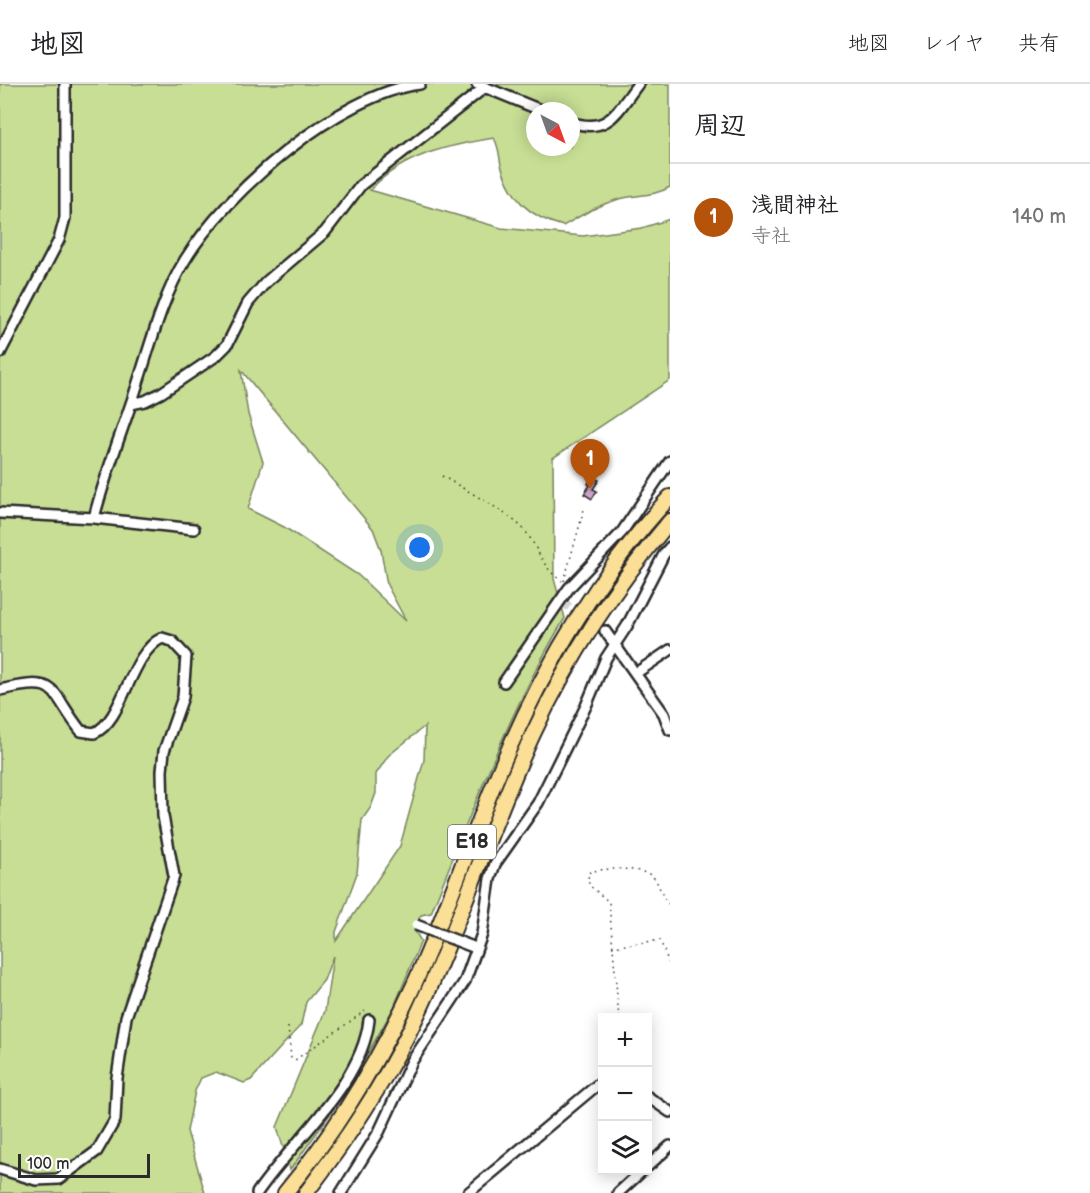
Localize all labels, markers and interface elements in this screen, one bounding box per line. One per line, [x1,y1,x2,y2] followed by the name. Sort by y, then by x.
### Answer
[30,28,86,61] text: 地図
[848,31,890,56] text: 地図
[923,31,985,56] text: レイヤ
[1018,31,1060,56] text: 共有
[526,102,580,156] north arrow
[694,111,746,142] text: 周辺
[751,192,839,219] text: 浅間神社
[709,205,718,229] text: 1
[1012,205,1066,229] text: 140 m
[751,224,791,248] text: 寺社
[570,440,610,489] pin: 1
[405,533,434,562] your location
[448,825,496,859] road number: E18
[598,1013,652,1175] map controls
[598,1013,652,1067] button: +
[598,1067,652,1121] button: −
[598,1121,652,1175] button: layers
[18,1151,150,1178] scale bar
[27,1155,70,1174] text: 100 m

